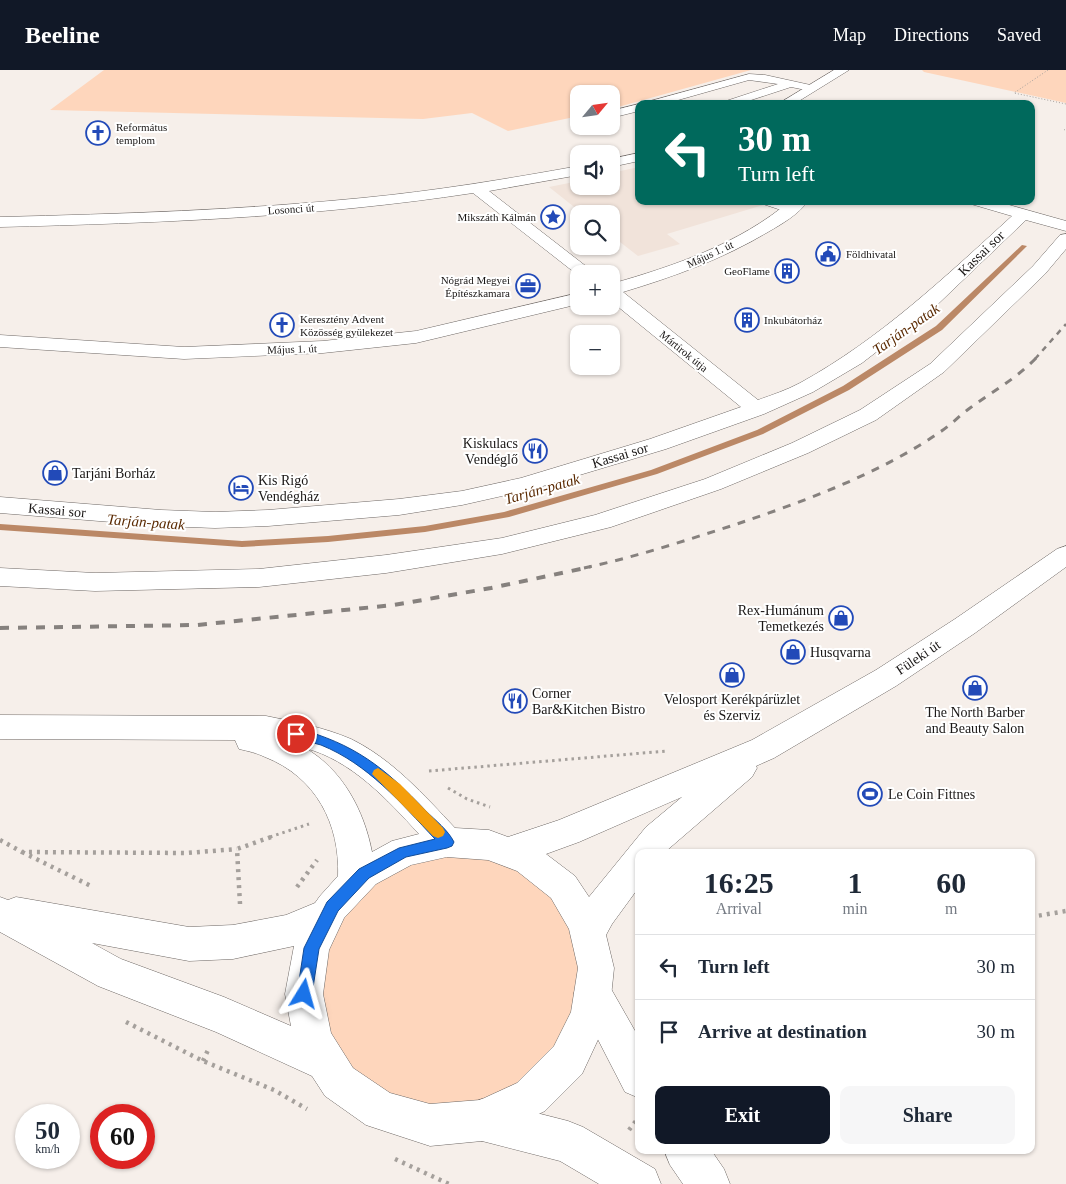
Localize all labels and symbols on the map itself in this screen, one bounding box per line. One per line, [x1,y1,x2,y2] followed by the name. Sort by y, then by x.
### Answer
[570,85,620,135] north arrow
[85,120,111,146] church icon: Református templom
[116,121,167,146] place label: Református templom
[267,201,315,217] street label: Losonci út
[540,204,566,230] place icon: Mikszáth Kálmán
[457,211,536,223] place label: Mikszáth Kálmán
[955,228,1008,279] street label: Kassai sor
[685,238,735,270] street label: Május 1. út
[815,241,841,267] public building icon: Földhivatal
[846,248,896,260] place label: Földhivatal
[774,258,800,284] building icon: GeoFlame
[724,265,770,277] place label: GeoFlame
[515,273,541,299] office icon: Nógrád Megyei Építészkamara
[441,274,510,299] place label: Nógrád Megyei Építészkamara
[870,300,943,358] water label: Tarján-patak
[734,307,760,333] building icon: Inkubátorház
[269,312,295,338] church icon: Keresztény Advent Közösség gyülekezet
[300,313,393,338] place label: Keresztény Advent Közösség gyülekezet
[764,314,822,326] place label: Inkubátorház
[658,328,711,374] street label: Mártírok útja
[267,342,317,356] street label: Május 1. út
[463,436,518,467] place label: Kiskulacs Vendéglő
[522,438,548,464] restaurant icon: Kiskulacs Vendéglő
[590,440,650,471] street label: Kassai sor
[42,460,68,486] shop icon: Tarjáni Borház
[72,466,155,481] place label: Tarjáni Borház
[502,470,582,507] water label: Tarján-patak
[258,473,319,504] place label: Kis Rigó Vendégház
[228,475,254,501] hotel icon: Kis Rigó Vendégház
[27,501,87,521] street label: Kassai sor
[107,511,186,533] water label: Tarján-patak
[738,603,824,634] place label: Rex-Humánum Temetkezés
[828,605,854,631] shop icon: Rex-Humánum Temetkezés
[893,637,943,678] street label: Füleki út
[780,639,806,665] shop icon: Husqvarna
[810,645,871,660] place label: Husqvarna
[719,662,745,688] shop icon: Velosport Kerékpárüzlet és Szerviz
[962,675,988,701] shop icon: The North Barber and Beauty Salon
[532,686,645,717] place label: Corner Bar&Kitchen Bistro
[502,688,528,714] restaurant icon: Corner Bar&Kitchen Bistro
[664,692,800,723] place label: Velosport Kerékpárüzlet és Szerviz
[925,705,1025,736] place label: The North Barber and Beauty Salon
[275,713,317,755] pin
[857,781,883,807] sports icon: Le Coin Fittnes
[888,787,975,802] place label: Le Coin Fittnes
[277,967,329,1019] position arrow
[90,1104,155,1169] speed limit sign: 60

